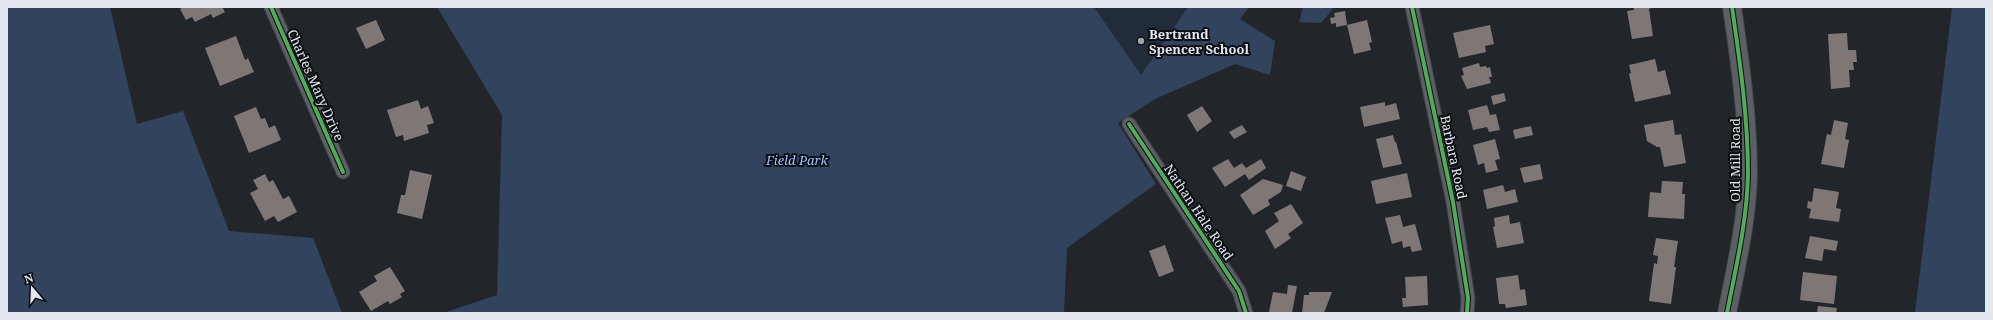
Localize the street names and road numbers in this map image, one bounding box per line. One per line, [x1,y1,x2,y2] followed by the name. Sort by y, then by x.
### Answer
[283,26,349,144] street label: Charles Mary Drive
[1436,113,1472,201] street label: Barbara Road
[1726,118,1744,202] street label: Old Mill Road
[1160,160,1238,264] street label: Nathan Hale Road

